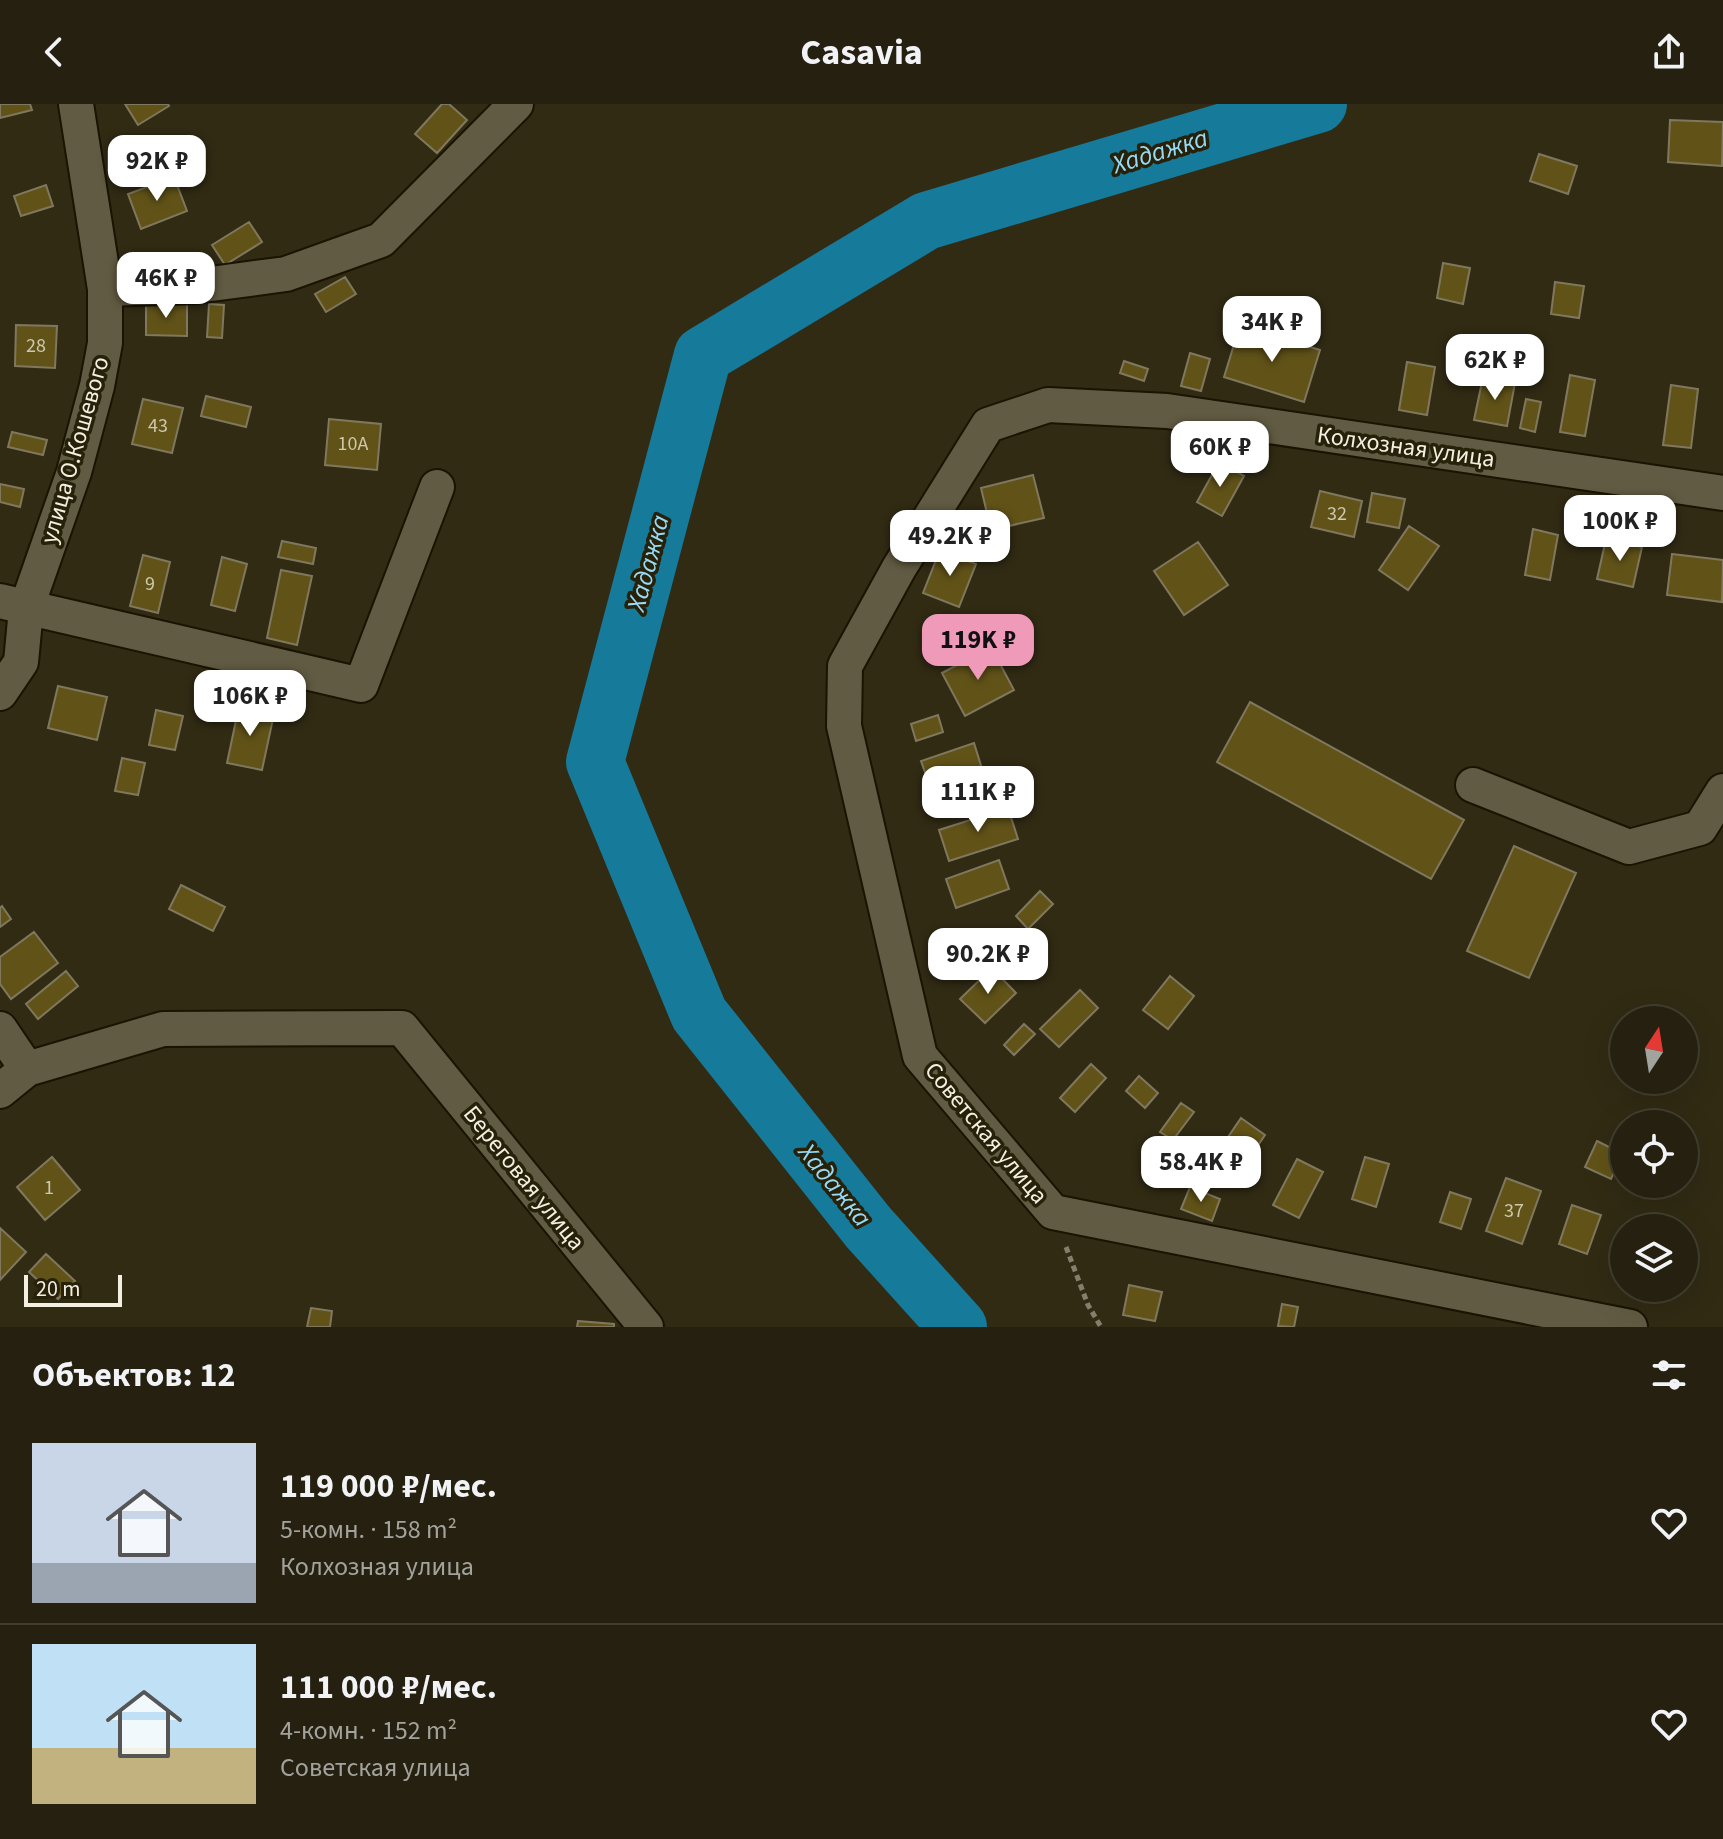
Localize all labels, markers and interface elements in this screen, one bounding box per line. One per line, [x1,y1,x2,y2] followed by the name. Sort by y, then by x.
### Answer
[800,27,923,78] text: Casavia
[32,30,76,74] icon: back
[1647,30,1691,74] icon: share
[1107,119,1212,183] water label: Хадажка
[101,135,213,203] pin: 92K ₽
[126,142,188,179] text: 92K ₽
[110,252,222,320] pin: 46K ₽
[135,259,197,296] text: 46K ₽
[1216,296,1328,364] pin: 34K ₽
[1241,303,1303,340] text: 34K ₽
[26,332,46,360] house number: 28
[1439,334,1551,402] pin: 62K ₽
[1464,341,1526,378] text: 62K ₽
[32,352,118,548] street label: улица О.Кошевого
[148,412,168,440] house number: 43
[1315,417,1497,477] street label: Колхозная улица
[1164,421,1276,489] pin: 60K ₽
[1189,428,1251,465] text: 60K ₽
[338,430,368,458] house number: 10А
[1555,495,1685,563] pin: 100K ₽
[1327,500,1347,528] house number: 32
[1582,502,1658,539] text: 100K ₽
[876,510,1024,578] pin: 49.2K ₽
[617,511,679,616] water label: Хадажка
[908,517,992,554] text: 49.2K ₽
[145,570,155,598] house number: 9
[913,614,1043,682] pin: 119K ₽
[940,621,1016,658] text: 119K ₽
[185,670,315,738] pin: 106K ₽
[212,677,288,714] text: 106K ₽
[913,766,1043,834] pin: 111K ₽
[940,773,1016,810] text: 111K ₽
[914,928,1062,996] pin: 90.2K ₽
[946,935,1030,972] text: 90.2K ₽
[1610,1006,1698,1094] north arrow
[1610,1006,1698,1302] map controls
[916,1054,1056,1212] street label: Советская улица
[455,1098,593,1258] street label: Береговая улица
[1610,1110,1698,1198] button: locate
[789,1134,880,1235] water label: Хадажка
[1127,1136,1275,1204] pin: 58.4K ₽
[1159,1143,1243,1180] text: 58.4K ₽
[44,1174,54,1202] house number: 1
[1504,1197,1524,1225] house number: 37
[1610,1214,1698,1302] button: layers
[24,1271,122,1307] scale bar
[36,1273,81,1305] text: 20 m
[32,1351,235,1400] text: Объектов: 12
[1647,1353,1691,1397] icon: filters
[280,1462,497,1511] text: 119 000 ₽/мес.
[96,1475,192,1571] icon: home
[1647,1501,1691,1545] icon: heart
[280,1511,457,1548] text: 5-комн. · 158 m²
[280,1548,474,1585] text: Колхозная улица
[280,1663,497,1712] text: 111 000 ₽/мес.
[96,1676,192,1772] icon: home
[1647,1702,1691,1746] icon: heart
[280,1712,457,1749] text: 4-комн. · 152 m²
[280,1749,471,1786] text: Советская улица

